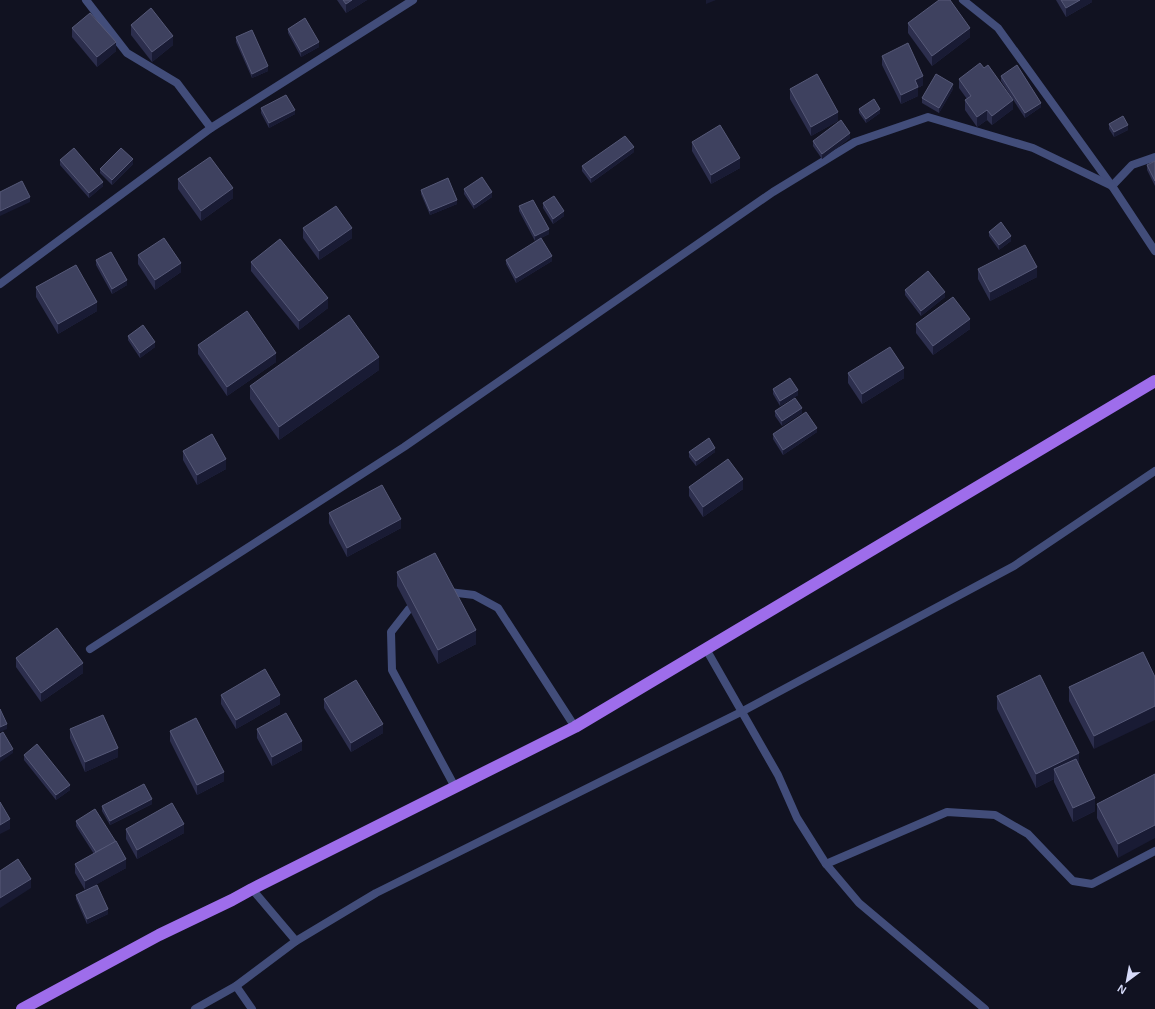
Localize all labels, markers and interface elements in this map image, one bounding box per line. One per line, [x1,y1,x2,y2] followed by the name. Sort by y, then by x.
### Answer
[1107,961,1147,1001] north arrow
[1115,982,1128,997] text: N

